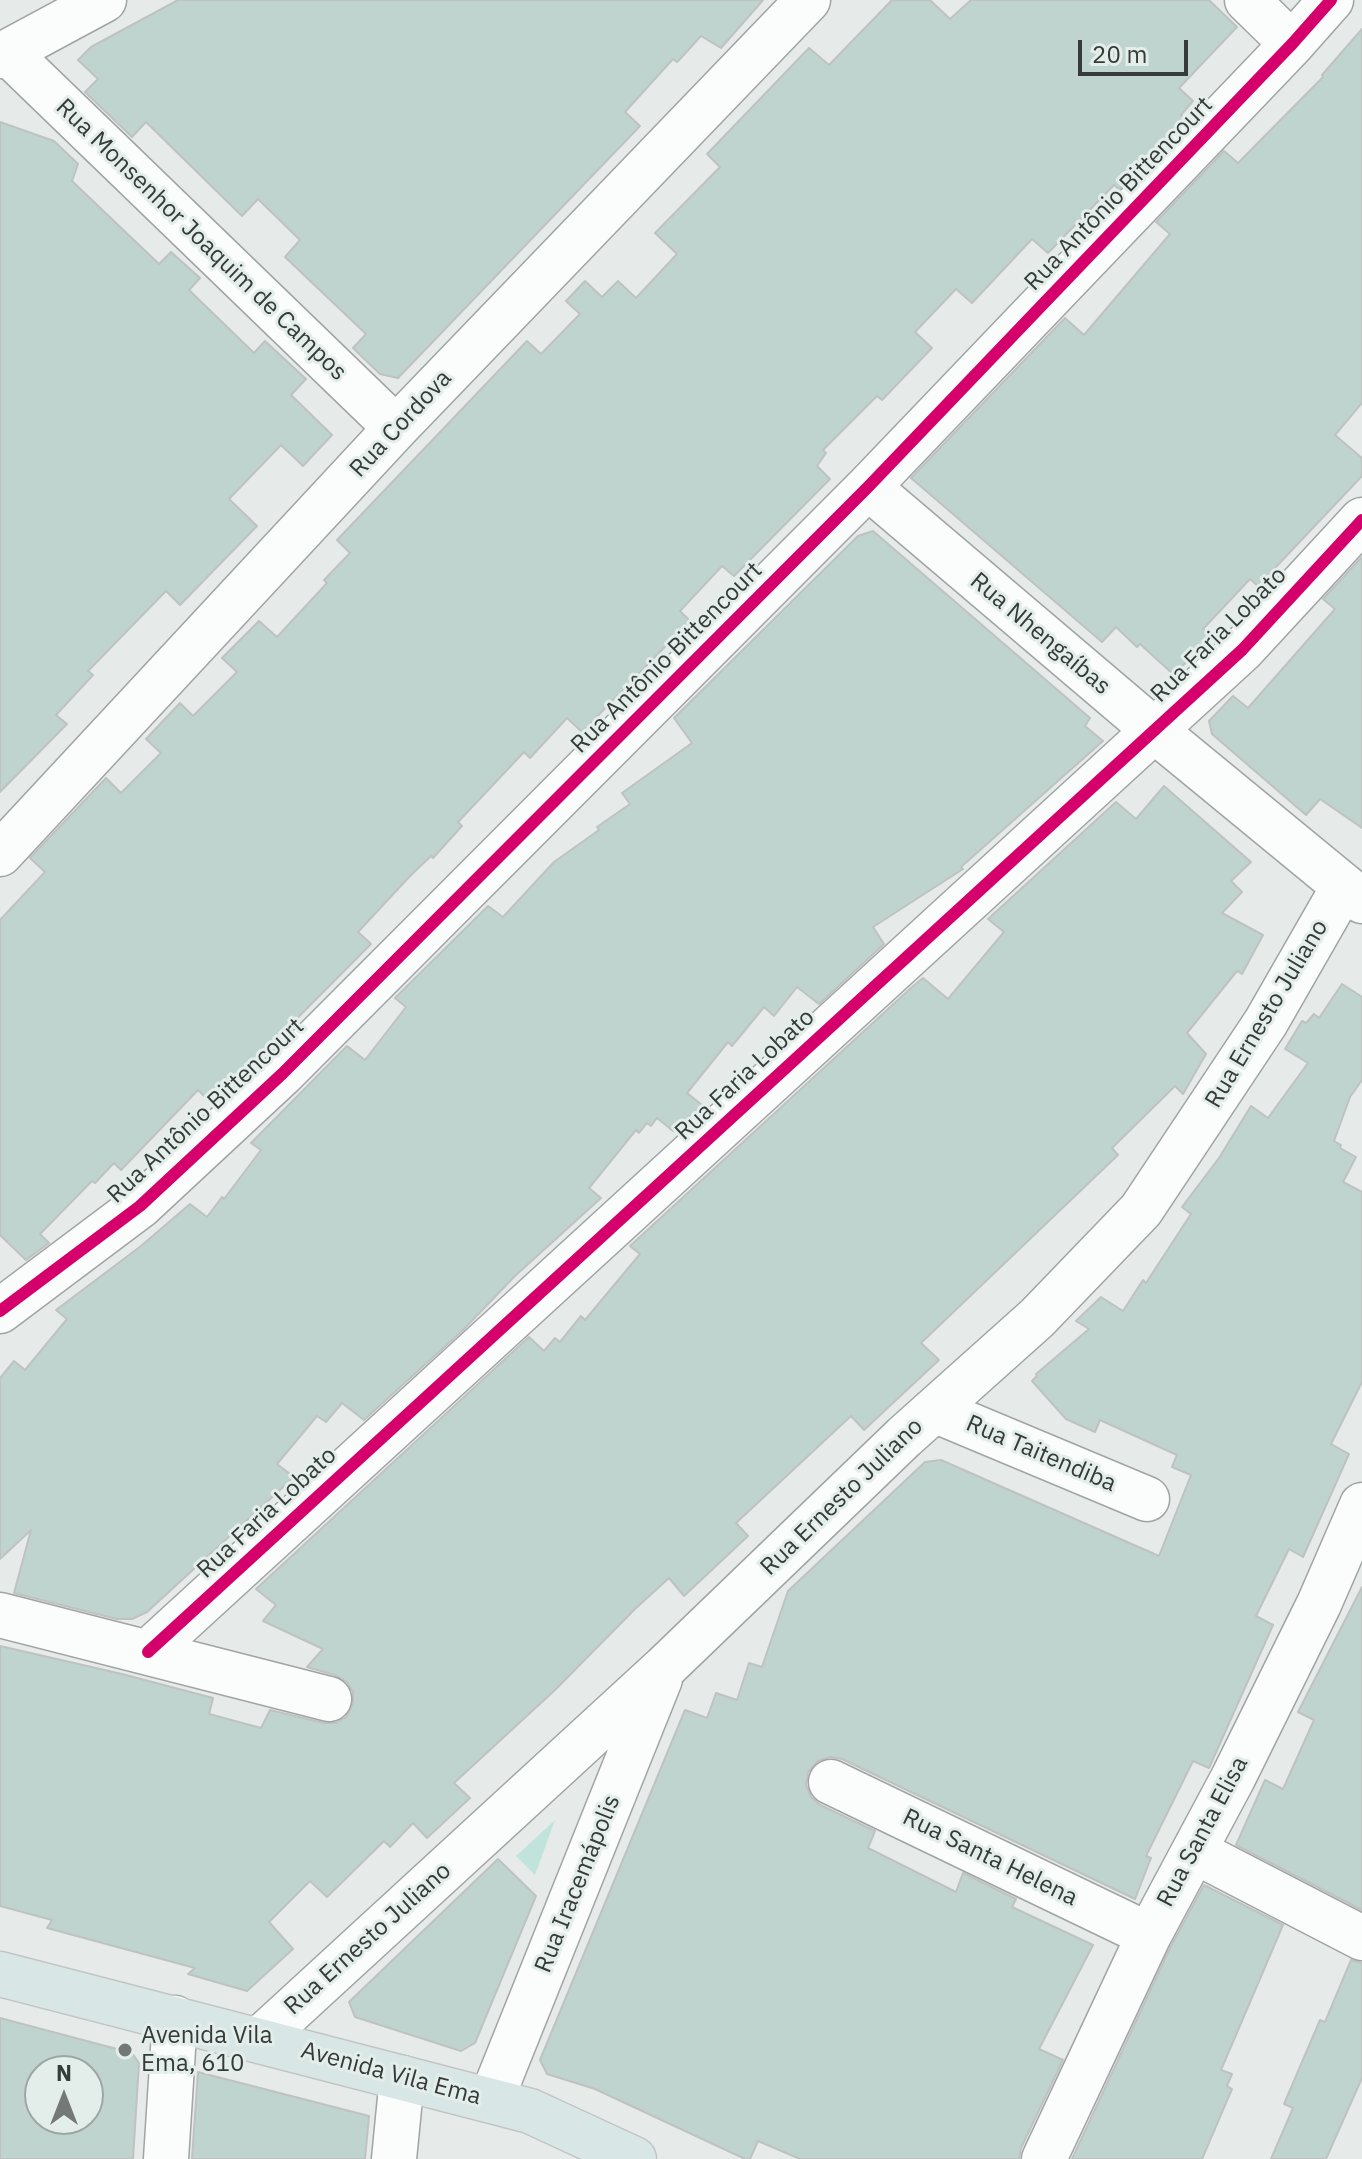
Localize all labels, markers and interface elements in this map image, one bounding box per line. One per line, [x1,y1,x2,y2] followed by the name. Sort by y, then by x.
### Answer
[1082,24,1192,74] scale bar
[1092,38,1147,70] text: 20 m
[1019,91,1219,297] street label: Rua Antônio Bittencourt
[50,93,352,387] street label: Rua Monsenhor Joaquim de Campos
[344,364,458,484] street label: Rua Cordova
[565,556,769,760] street label: Rua Antônio Bittencourt
[1145,561,1293,709] street label: Rua Faria Lobato
[964,567,1116,701] street label: Rua Nhengaíbas
[1199,915,1335,1113] street label: Rua Ernesto Juliano
[669,1003,821,1147] street label: Rua Faria Lobato
[102,1012,310,1210] street label: Rua Antônio Bittencourt
[962,1409,1120,1499] street label: Rua Taitendiba
[755,1412,929,1582] street label: Rua Ernesto Juliano
[191,1441,343,1585] street label: Rua Faria Lobato
[1151,1752,1255,1912] street label: Rua Santa Elisa
[529,1791,627,1977] street label: Rua Iracemápolis
[898,1803,1082,1913] street label: Rua Santa Helena
[279,1857,457,2021] street label: Rua Ernesto Juliano
[141,2022,273,2078] place label: Avenida Vila Ema, 610
[298,2036,484,2112] street label: Avenida Vila Ema
[116,2041,134,2059] marker: Avenida Vila Ema, 610
[24,2055,104,2135] north arrow
[56,2058,72,2087] text: N

